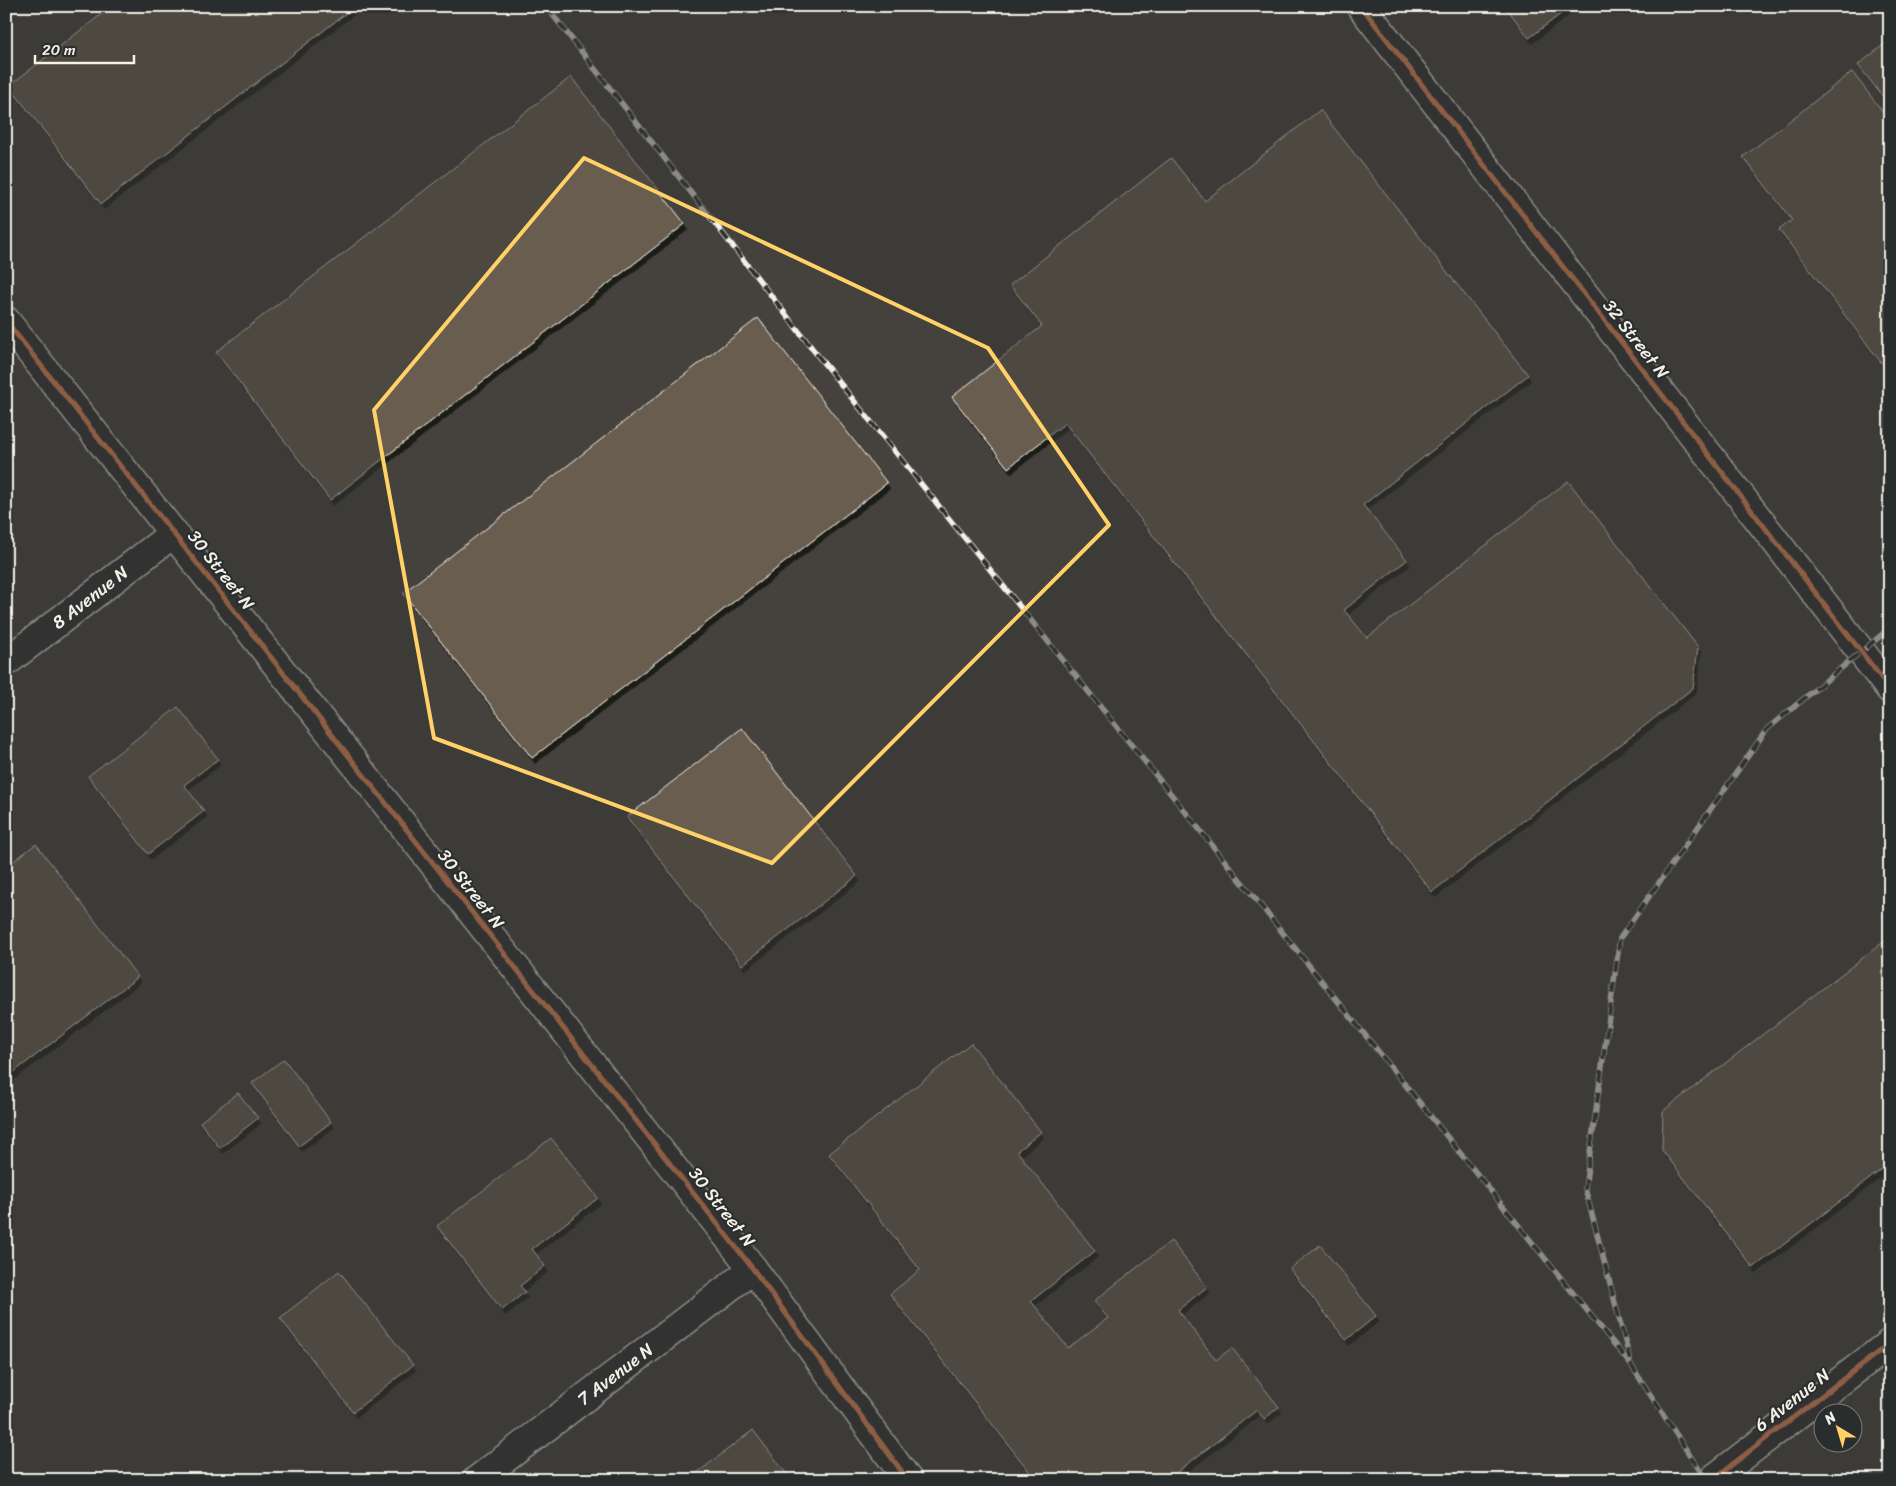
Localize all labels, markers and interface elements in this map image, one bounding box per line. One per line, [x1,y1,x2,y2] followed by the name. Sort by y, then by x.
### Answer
[35,32,134,64] scale bar
[42,37,76,63] text: 20 m
[1594,292,1678,386] street label: 32 Street N
[179,523,263,618] street label: 30 Street N
[45,557,136,638] street label: 8 Avenue N
[429,842,513,937] street label: 30 Street N
[680,1160,764,1255] street label: 30 Street N
[570,1334,661,1414] street label: 7 Avenue N
[1750,1364,1834,1436] street label: 6 Avenue N
[1814,1404,1864,1454] north arrow

